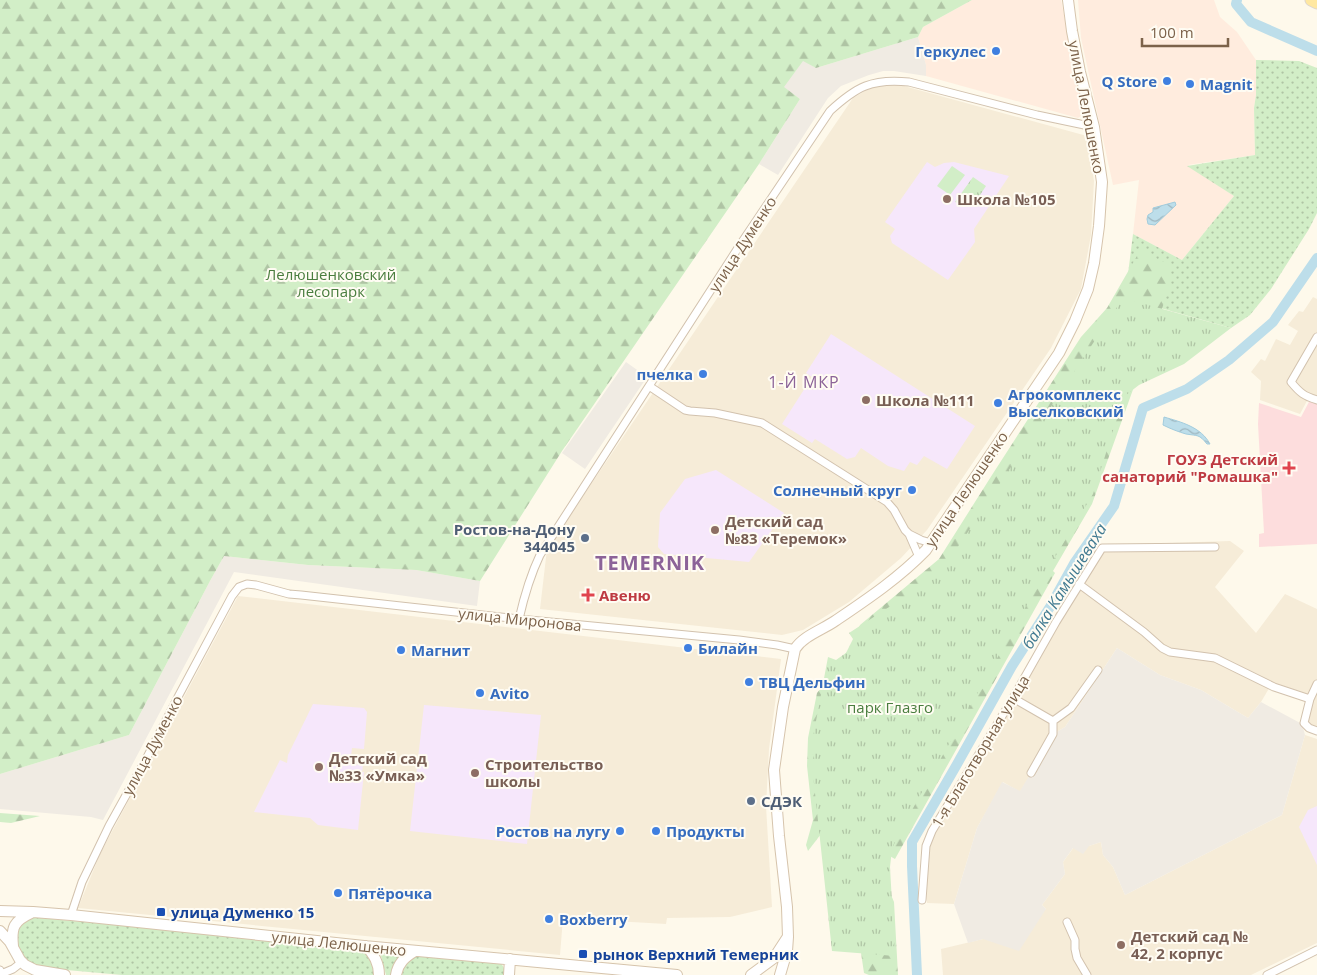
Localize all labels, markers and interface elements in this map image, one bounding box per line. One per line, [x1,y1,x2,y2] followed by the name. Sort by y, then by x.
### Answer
[1142,15,1228,47] scale bar
[1150,22,1194,42] text: 100 m
[1064,39,1110,175] street label: улица Лелюшенко
[915,41,986,61] place label: Геркулес
[990,45,1002,57] marker: Геркулес
[1101,71,1157,91] place label: Q Store
[1200,74,1253,94] place label: Magnit
[1161,75,1173,87] marker: Q Store
[1184,78,1196,90] marker: Magnit
[957,189,1056,209] place label: Школа №105
[703,192,781,296] street label: улица Думенко
[941,193,953,205] marker: Школа №105
[266,264,396,301] park label: Лелюшенковский лесопарк
[637,364,693,384] place label: пчелка
[697,368,709,380] marker: пчелка
[768,371,840,393] district label: 1-Й МКР
[1008,384,1124,421] place label: Агрокомплекс Выселковский
[876,390,975,410] place label: Школа №111
[860,394,872,406] marker: Школа №111
[992,397,1004,409] marker: Агрокомплекс Выселковский
[920,427,1012,551] street label: улица Лелюшенко
[1102,449,1278,486] place label: ГОУЗ Детский санаторий "Ромашка"
[1282,461,1296,475] marker: ГОУЗ Детский санаторий "Ромашка"
[773,480,902,500] place label: Солнечный круг
[906,484,918,496] marker: Солнечный круг
[725,511,847,548] place label: Детский сад №83 «Теремок»
[454,519,575,556] place label: Ростов-на-Дону 344045
[1016,519,1112,653] water label: балка Камышеваха
[709,524,721,536] marker: Детский сад №83 «Теремок»
[579,532,591,544] marker: Ростов-на-Дону 344045
[595,549,705,576] district label: TEMERNIK
[599,585,651,605] place label: Авеню
[581,588,595,602] marker: Авеню
[457,603,583,635] street label: улица Миронова
[698,638,758,658] place label: Билайн
[411,640,470,660] place label: Магнит
[682,642,694,654] marker: Билайн
[395,644,407,656] marker: Магнит
[926,671,1034,831] street label: 1-я Благотворная улица
[759,672,866,692] place label: ТВЦ Дельфин
[743,676,755,688] marker: ТВЦ Дельфин
[490,683,529,703] place label: Avito
[474,687,486,699] marker: Avito
[117,691,187,799] street label: улица Думенко
[847,697,933,717] park label: парк Глазго
[329,748,427,785] place label: Детский сад №33 «Умка»
[485,754,603,791] place label: Строительство школы
[313,761,325,773] marker: Детский сад №33 «Умка»
[469,767,481,779] marker: Строительство школы
[761,791,803,811] place label: СДЭК
[745,795,757,807] marker: СДЭК
[496,821,610,841] place label: Ростов на лугу
[666,821,745,841] place label: Продукты
[614,825,626,837] marker: Ростов на лугу
[650,825,662,837] marker: Продукты
[348,883,432,903] place label: Пятёрочка
[332,887,344,899] marker: Пятёрочка
[171,902,314,922] place label: улица Думенко 15
[155,906,167,918] marker: улица Думенко 15
[559,909,628,929] place label: Boxberry
[543,913,555,925] marker: Boxberry
[271,926,407,960] street label: улица Лелюшенко
[1131,926,1248,963] place label: Детский сад № 42, 2 корпус
[1115,939,1127,951] marker: Детский сад № 42, 2 корпус
[593,944,799,964] place label: рынок Верхний Темерник
[577,948,589,960] marker: рынок Верхний Темерник

